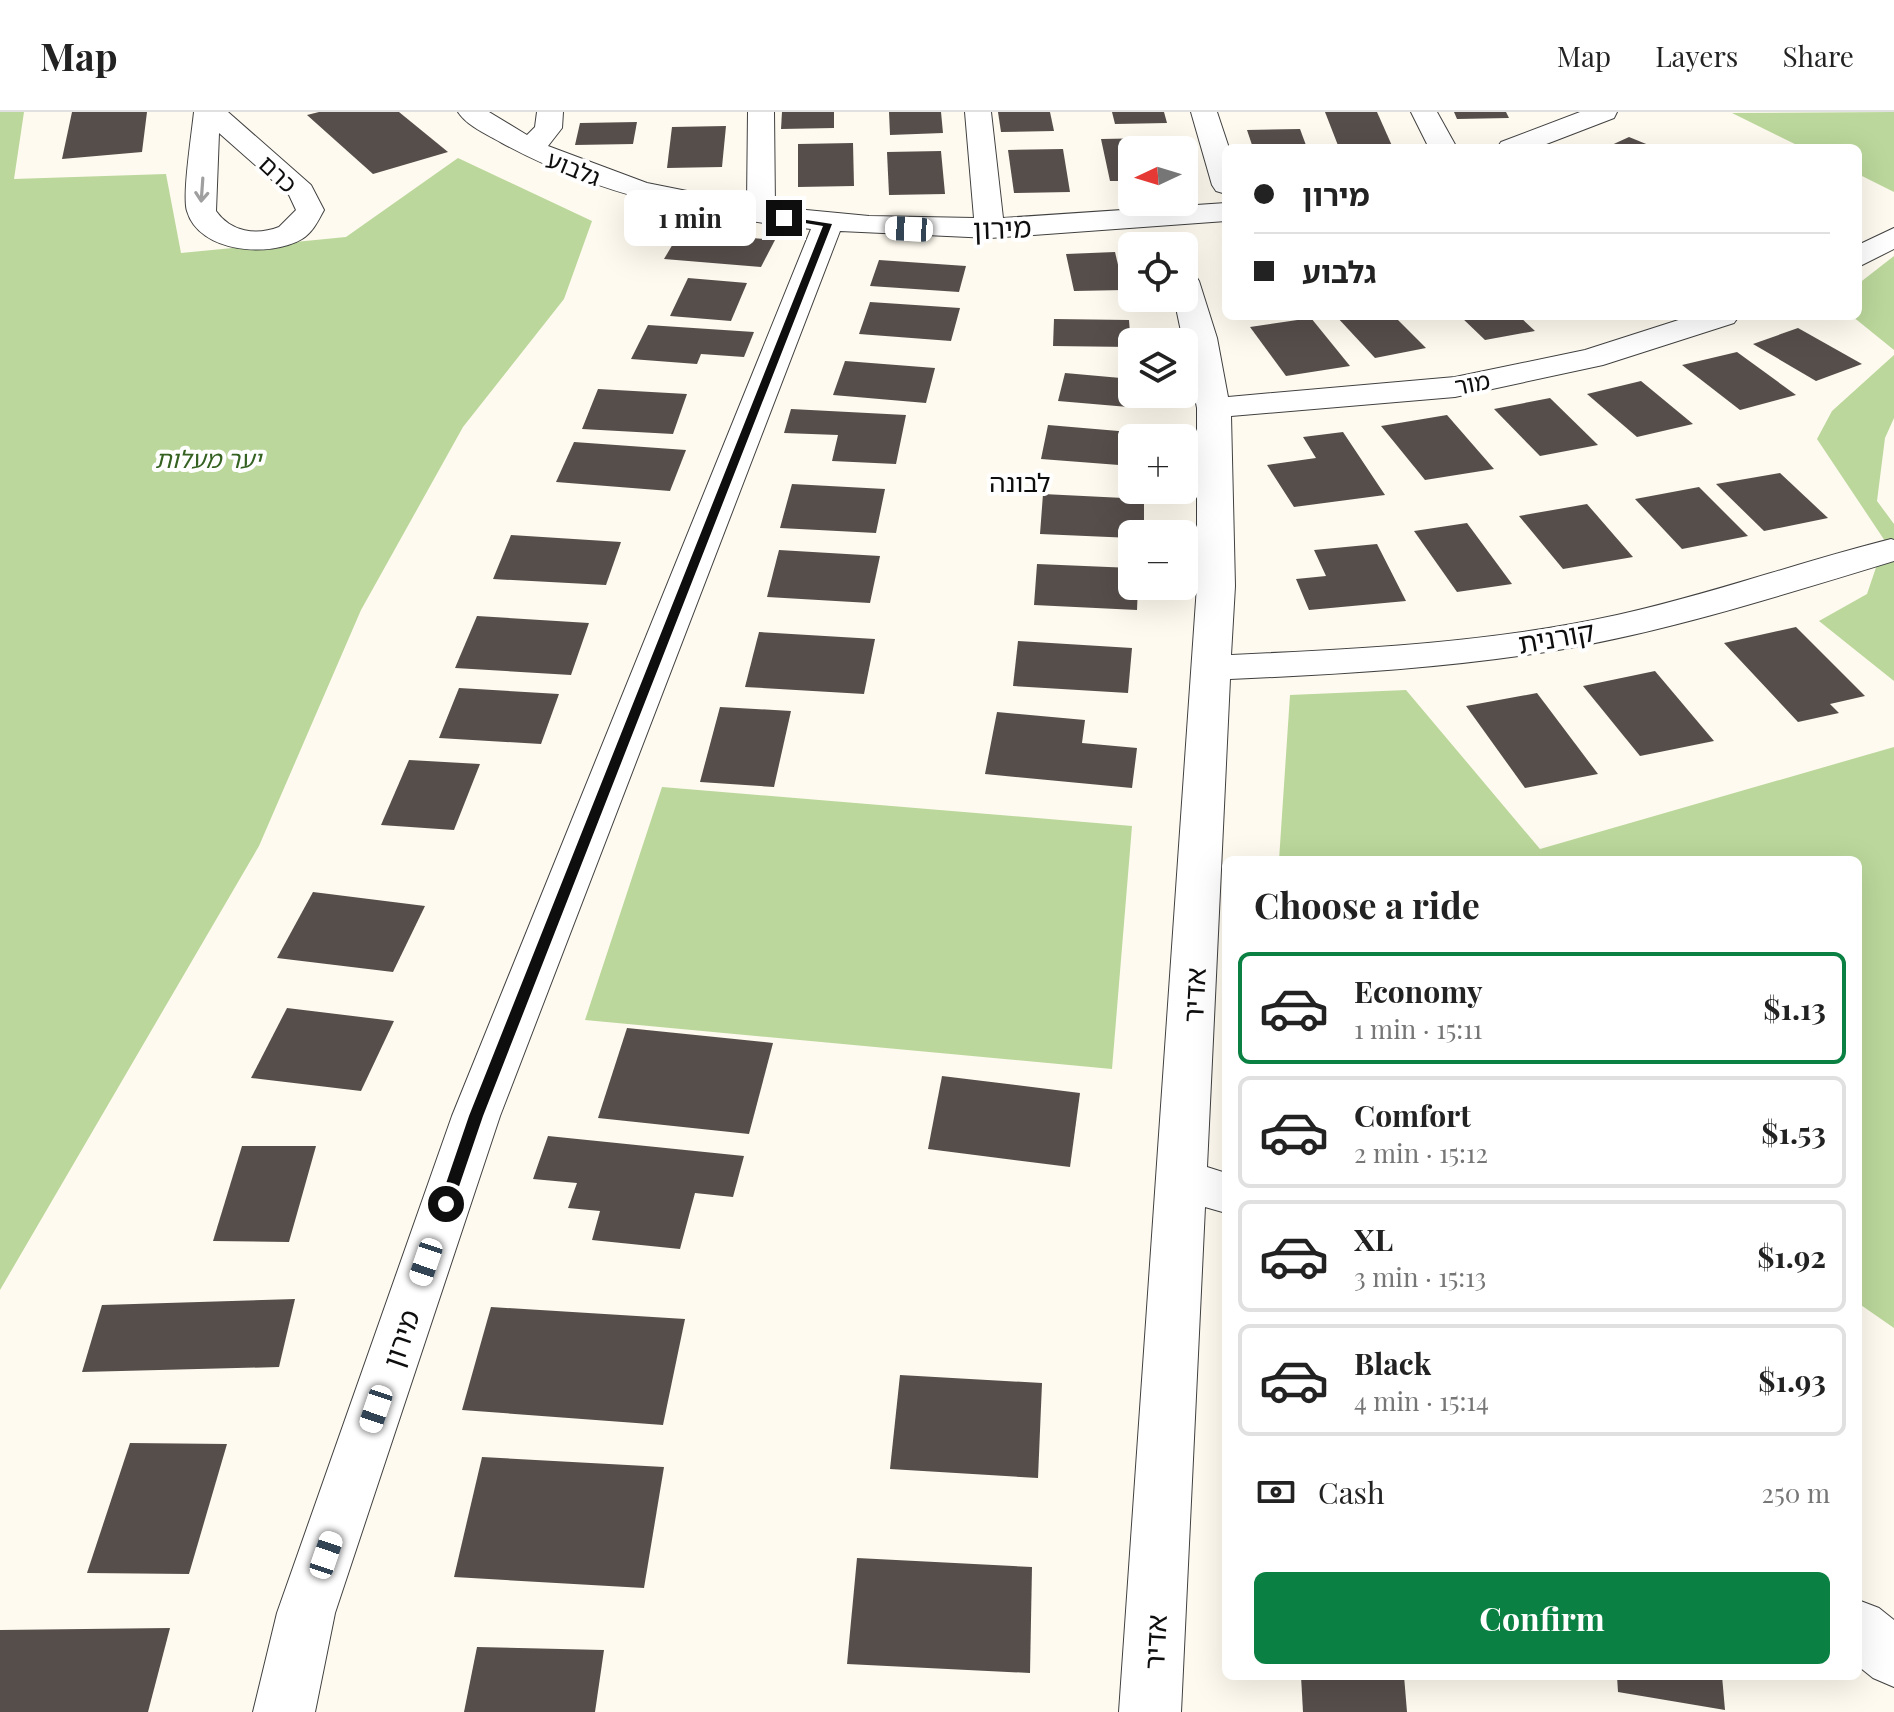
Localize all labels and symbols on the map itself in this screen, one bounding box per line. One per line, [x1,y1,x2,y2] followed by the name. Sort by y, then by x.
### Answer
[1118,136,1198,216] north arrow
[542,142,606,192] street label: גלבוע
[253,147,305,199] street label: כרם
[194,176,209,203] one-way arrow
[624,190,756,246] callout: 1 min
[766,200,802,236] route end
[972,207,1032,247] street label: מירון
[884,216,934,242] car
[1452,363,1492,401] street label: מור
[155,442,263,474] park label: יער מעלות
[989,464,1051,499] district label: לבונה
[1515,611,1597,661] street label: קורנית
[1173,966,1213,1024] street label: אדיר
[428,1186,464,1222] route start
[407,1235,445,1289] car
[373,1304,427,1372] street label: מירון
[357,1382,395,1436] car
[307,1528,345,1582] car
[1134,1613,1174,1671] street label: אדיר

